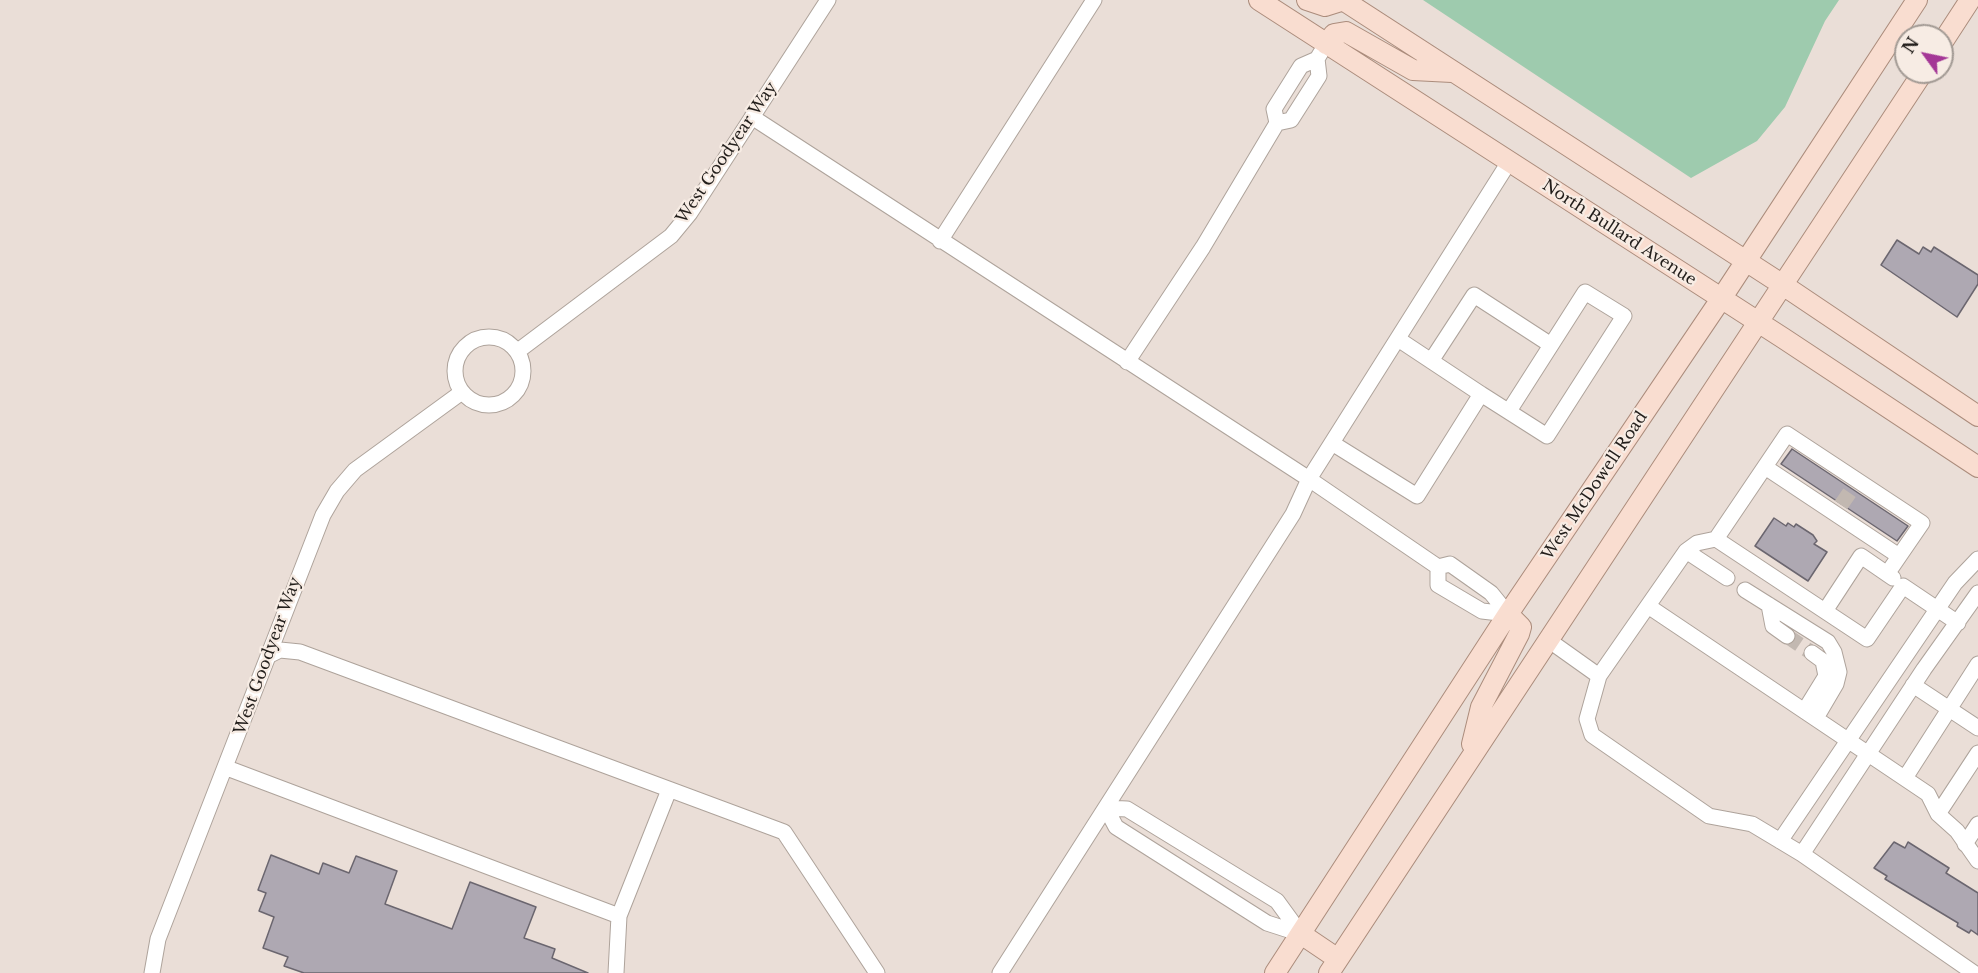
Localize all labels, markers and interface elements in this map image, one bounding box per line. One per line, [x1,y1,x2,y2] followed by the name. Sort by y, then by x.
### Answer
[1894,24,1954,84] north arrow
[1898,34,1923,57] text: N
[672,79,782,227] street label: West Goodyear Way
[1538,176,1700,290] street label: North Bullard Avenue
[1538,408,1652,564] street label: West McDowell Road
[231,574,305,738] street label: West Goodyear Way

